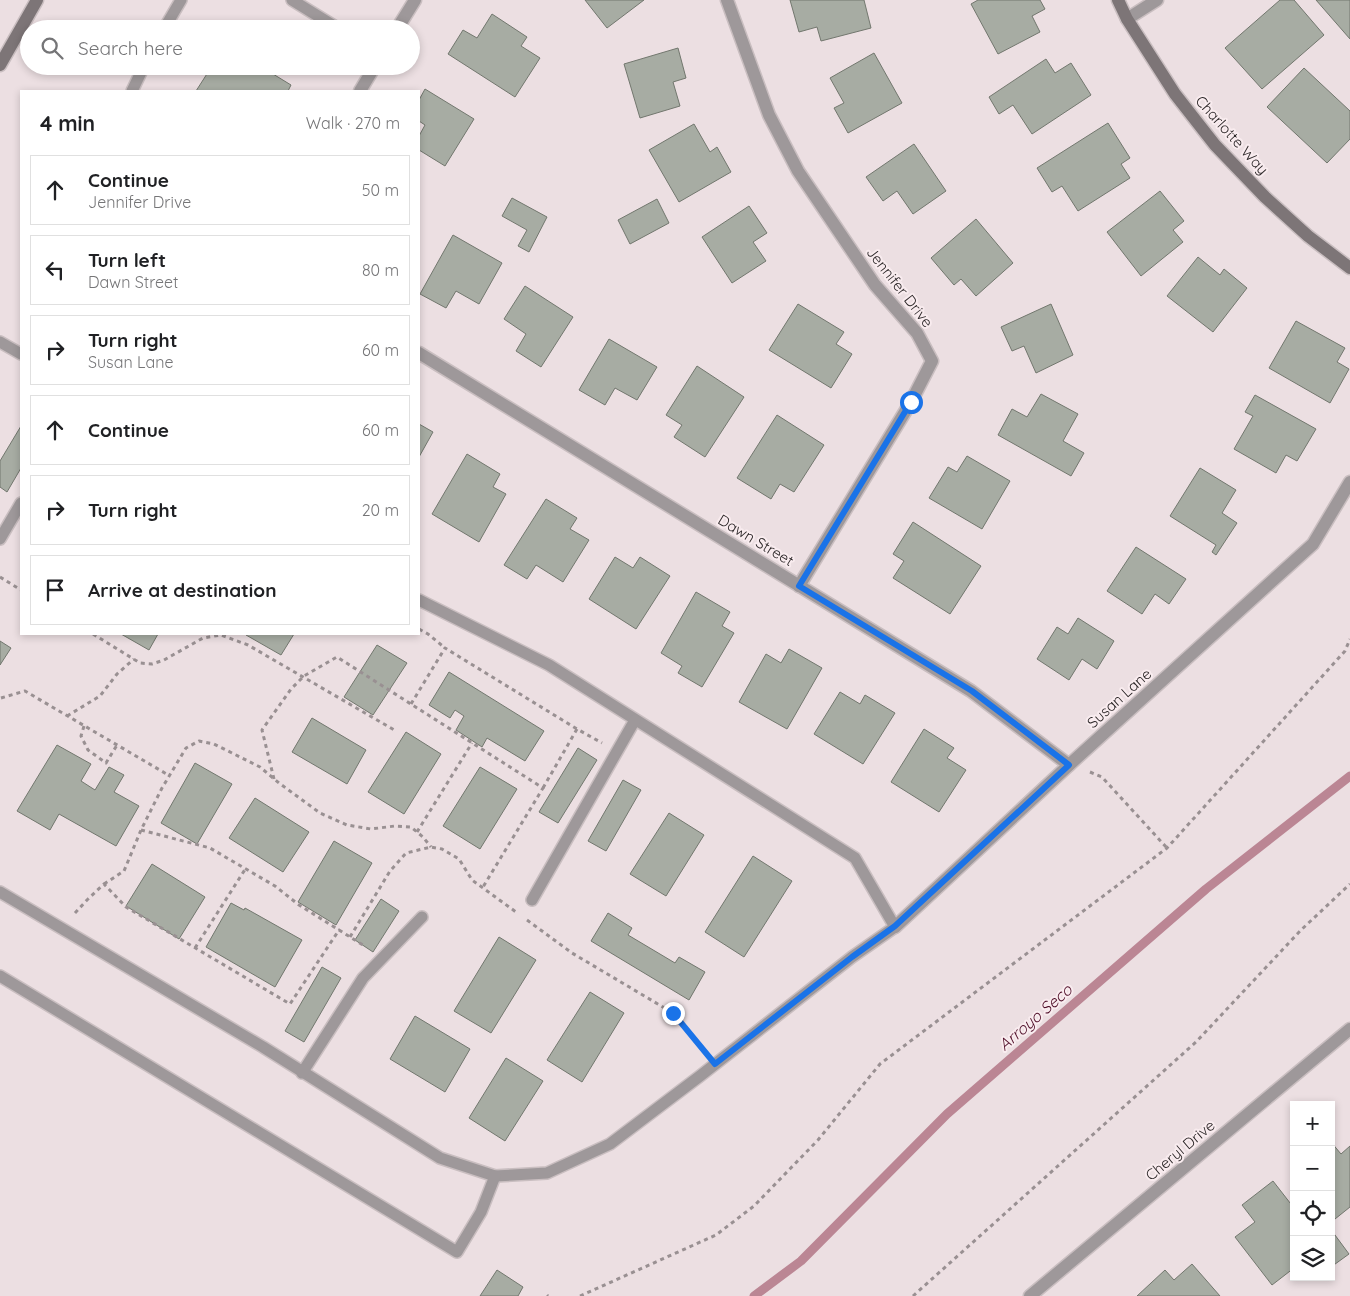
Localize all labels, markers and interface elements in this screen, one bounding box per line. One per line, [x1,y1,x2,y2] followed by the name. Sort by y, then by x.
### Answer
[20,20,420,75] search box
[38,34,66,62] icon: search
[78,36,183,60] text: Search here
[1191,91,1273,179] street label: Charlotte Way
[40,110,95,136] text: 4 min
[306,113,400,133] text: Walk · 270 m
[88,168,169,192] text: Continue
[41,176,69,204] icon: ahead
[362,180,399,200] text: 50 m
[88,192,191,212] text: Jennifer Drive
[863,243,937,331] street label: Jennifer Drive
[88,248,166,272] text: Turn left
[41,256,69,284] icon: left
[362,260,399,280] text: 80 m
[88,272,178,292] text: Dawn Street
[88,328,177,352] text: Turn right
[41,336,69,364] icon: right
[362,340,399,360] text: 60 m
[88,352,174,372] text: Susan Lane
[900,391,923,414] route start
[41,416,69,444] icon: ahead
[88,418,169,442] text: Continue
[362,420,399,440] text: 60 m
[41,496,69,524] icon: right
[88,498,177,522] text: Turn right
[362,500,399,520] text: 20 m
[715,510,797,570] street label: Dawn Street
[41,576,69,604] icon: arrive
[88,578,277,602] text: Arrive at destination
[1083,664,1155,732] street label: Susan Lane
[994,979,1077,1054] water label: Arroyo Seco
[662,1002,685,1025] route end
[1290,1101,1335,1281] map controls
[1290,1101,1335,1146] button: +
[1141,1115,1219,1185] street label: Cheryl Drive
[1290,1146,1335,1191] button: −
[1290,1191,1335,1236] button: locate
[1290,1236,1335,1281] button: layers

